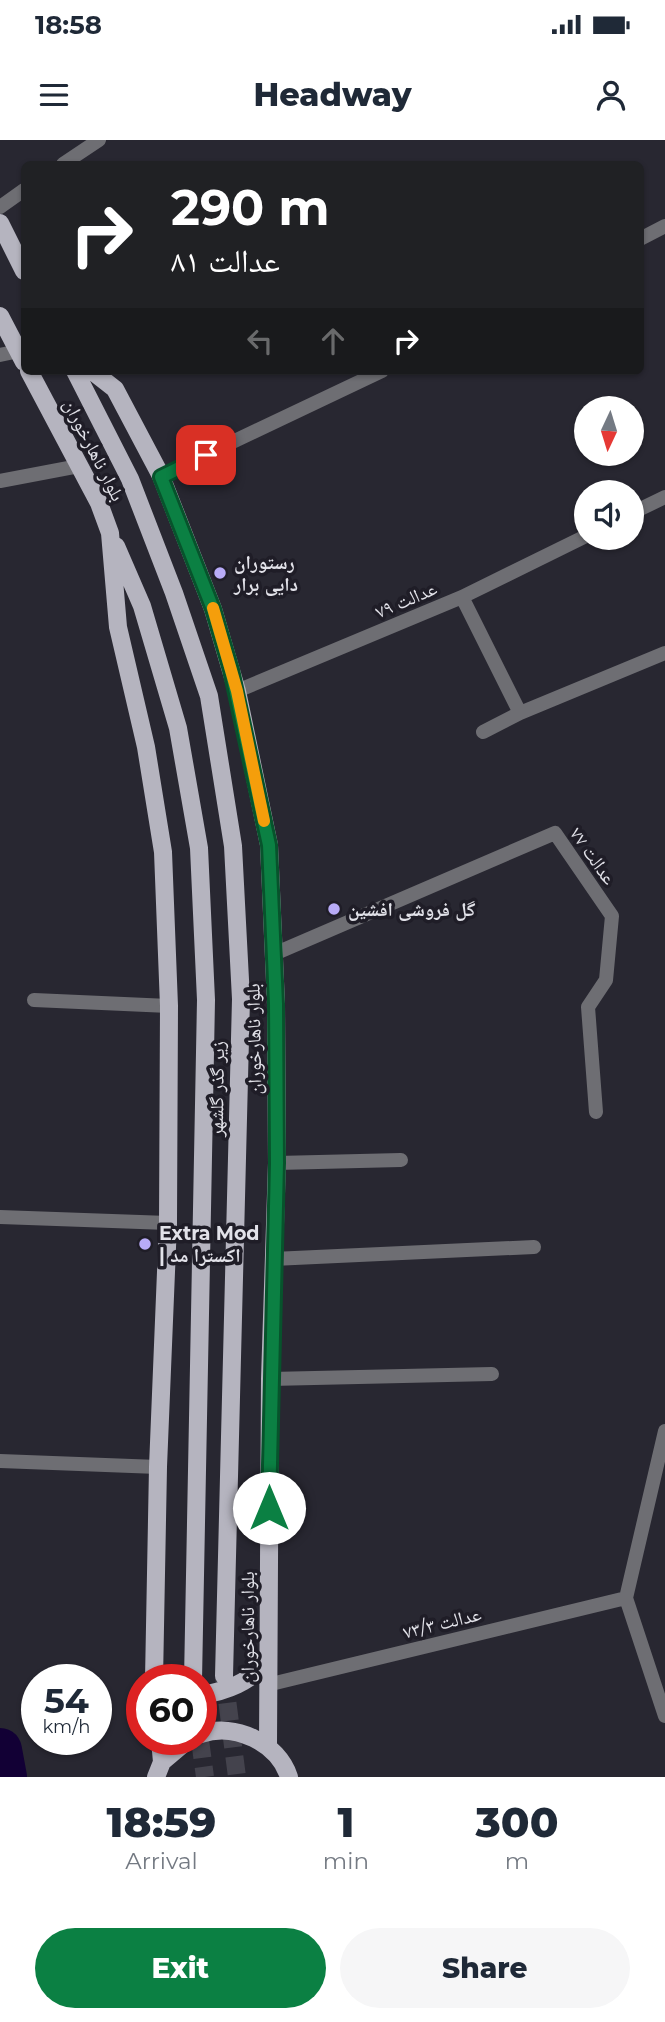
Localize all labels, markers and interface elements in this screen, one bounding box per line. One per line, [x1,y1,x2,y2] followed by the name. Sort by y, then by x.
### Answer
[35,9,102,41] text: 18:58
[253,75,412,114] text: Headway
[35,76,73,114] icon: menu
[592,76,630,114] icon: person
[171,178,330,237] text: 290 m
[56,189,147,280] icon: right
[171,241,280,280] text: عدالت ۸۱
[241,322,279,360] icon: left
[314,322,352,360] icon: ahead
[387,322,425,360] icon: right
[58,395,130,505] street label: بلوار ناهارخوران
[574,396,644,466] north arrow
[574,396,644,550] map controls
[176,425,236,485] pin
[187,436,225,474] icon: arrive
[574,480,644,550] button: sound
[233,551,298,596] place label: رستوران دایی برار
[212,565,228,581] marker: رستوران دایی برار
[372,577,441,623] street label: عدالت ۷۹
[565,823,621,889] street label: عدالت ۷۷
[348,898,476,921] place label: گل فروشی افشین
[326,901,342,917] marker: گل فروشی افشین
[242,983,266,1095] street label: بلوار ناهارخوران
[205,1041,229,1138] street label: زیر گذر گلشهر
[159,1222,259,1267] place label: Extra Mod | اکسترا مد
[137,1236,153,1252] marker: Extra Mod | اکسترا مد
[232,1471,306,1545] position arrow
[236,1571,259,1683] street label: بلوار ناهارخوران
[401,1602,484,1644] street label: ۷۳/۳ عدالت
[126,1664,217,1755] speed limit sign: 60
[44,1679,89,1722] text: 54
[42,1716,91,1738] text: km/h
[107,1796,216,1848] text: 18:59
[337,1796,354,1848] text: 1
[476,1796,558,1848] text: 300
[125,1847,198,1875] text: Arrival
[323,1847,369,1875] text: min
[505,1847,529,1875] text: m
[35,1928,326,2008] button: Exit
[340,1928,630,2008] button: Share

